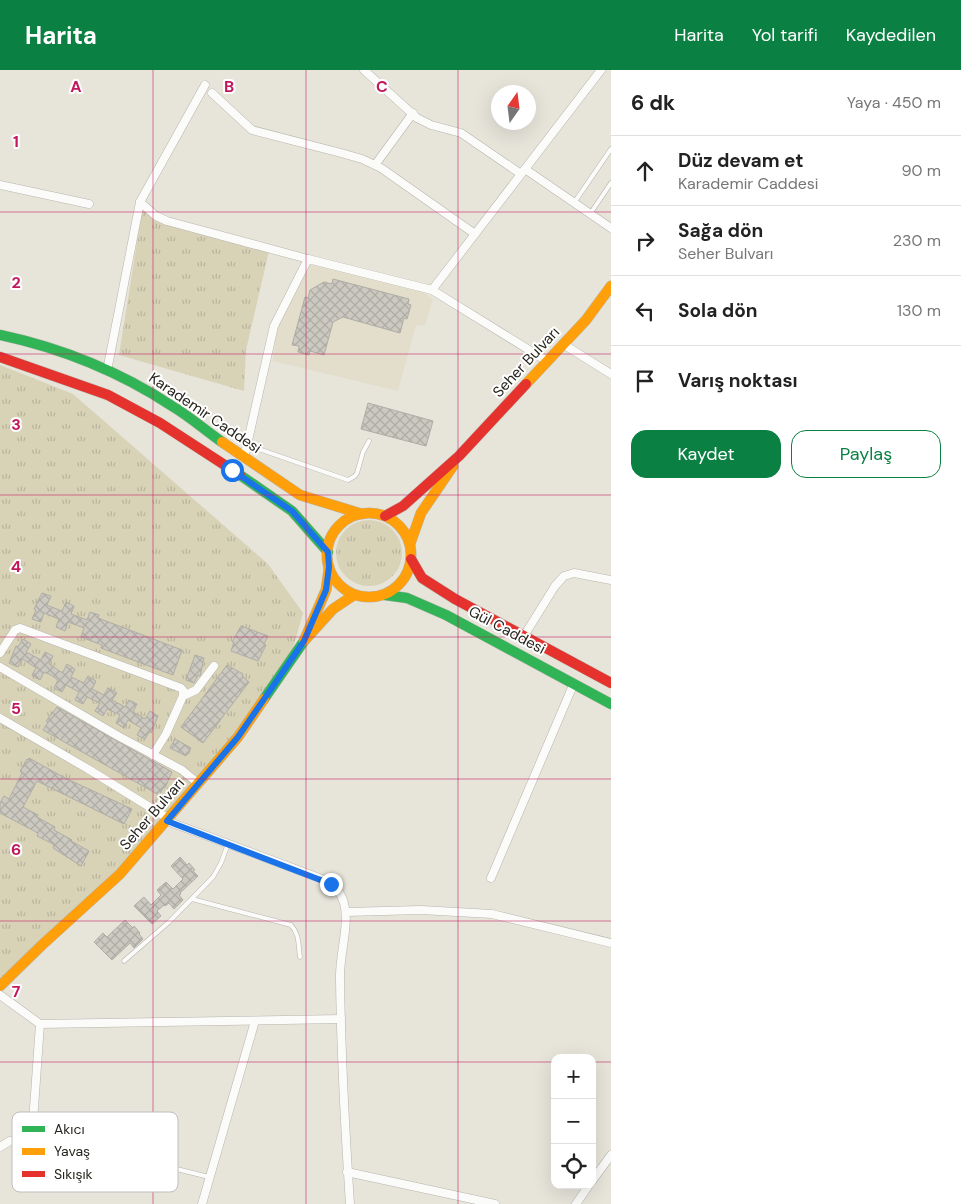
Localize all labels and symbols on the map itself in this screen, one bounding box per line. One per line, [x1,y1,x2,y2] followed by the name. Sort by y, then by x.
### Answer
[70,76,82,97] text: A
[224,76,234,97] text: B
[376,76,388,97] text: C
[491,85,536,130] north arrow
[13,131,19,152] text: 1
[11,272,21,293] text: 2
[488,322,564,402] street label: Seher Bulvarı
[145,368,265,458] street label: Karademir Caddesi
[11,414,21,435] text: 3
[221,459,244,482] route start
[11,556,21,577] text: 4
[465,601,549,659] street label: Gül Caddesi
[11,698,21,719] text: 5
[115,774,189,854] street label: Seher Bulvarı
[11,839,21,860] text: 6
[320,873,343,896] route end
[12,981,21,1002] text: 7
[12,1112,178,1192] legend
[54,1120,85,1138] text: Akıcı
[54,1142,90,1160] text: Yavaş
[54,1165,93,1183] text: Sıkışık

